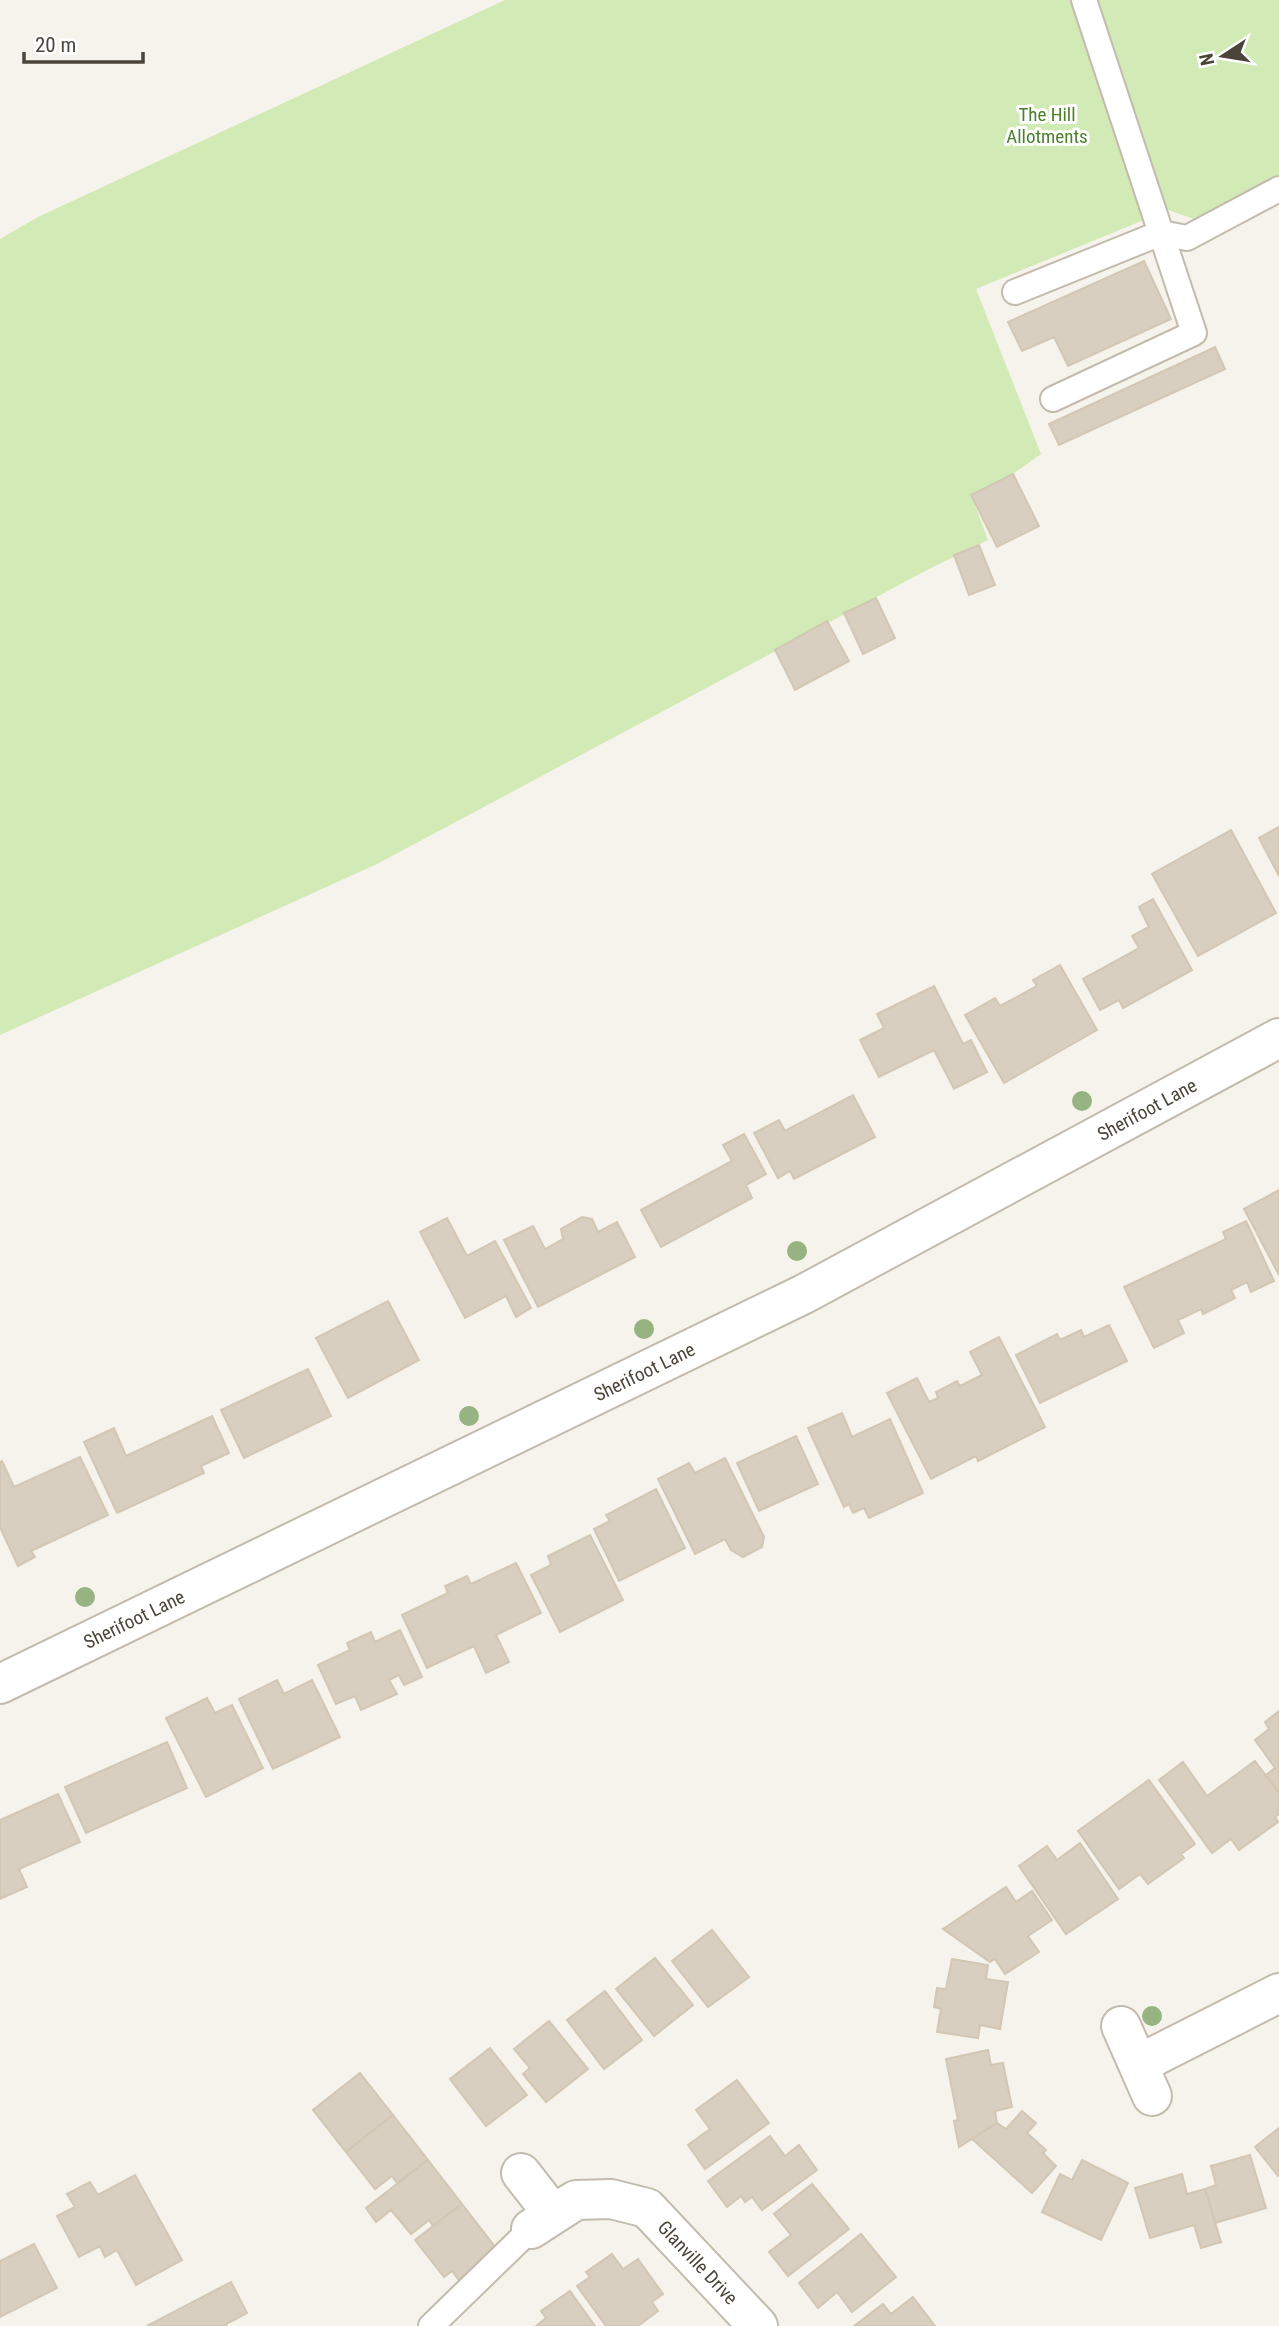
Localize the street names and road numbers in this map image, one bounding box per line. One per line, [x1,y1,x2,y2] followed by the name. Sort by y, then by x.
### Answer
[1093,1073,1201,1145] street label: Sherifoot Lane
[590,1337,699,1406] street label: Sherifoot Lane
[80,1585,188,1653] street label: Sherifoot Lane
[653,2216,743,2309] street label: Glanville Drive

